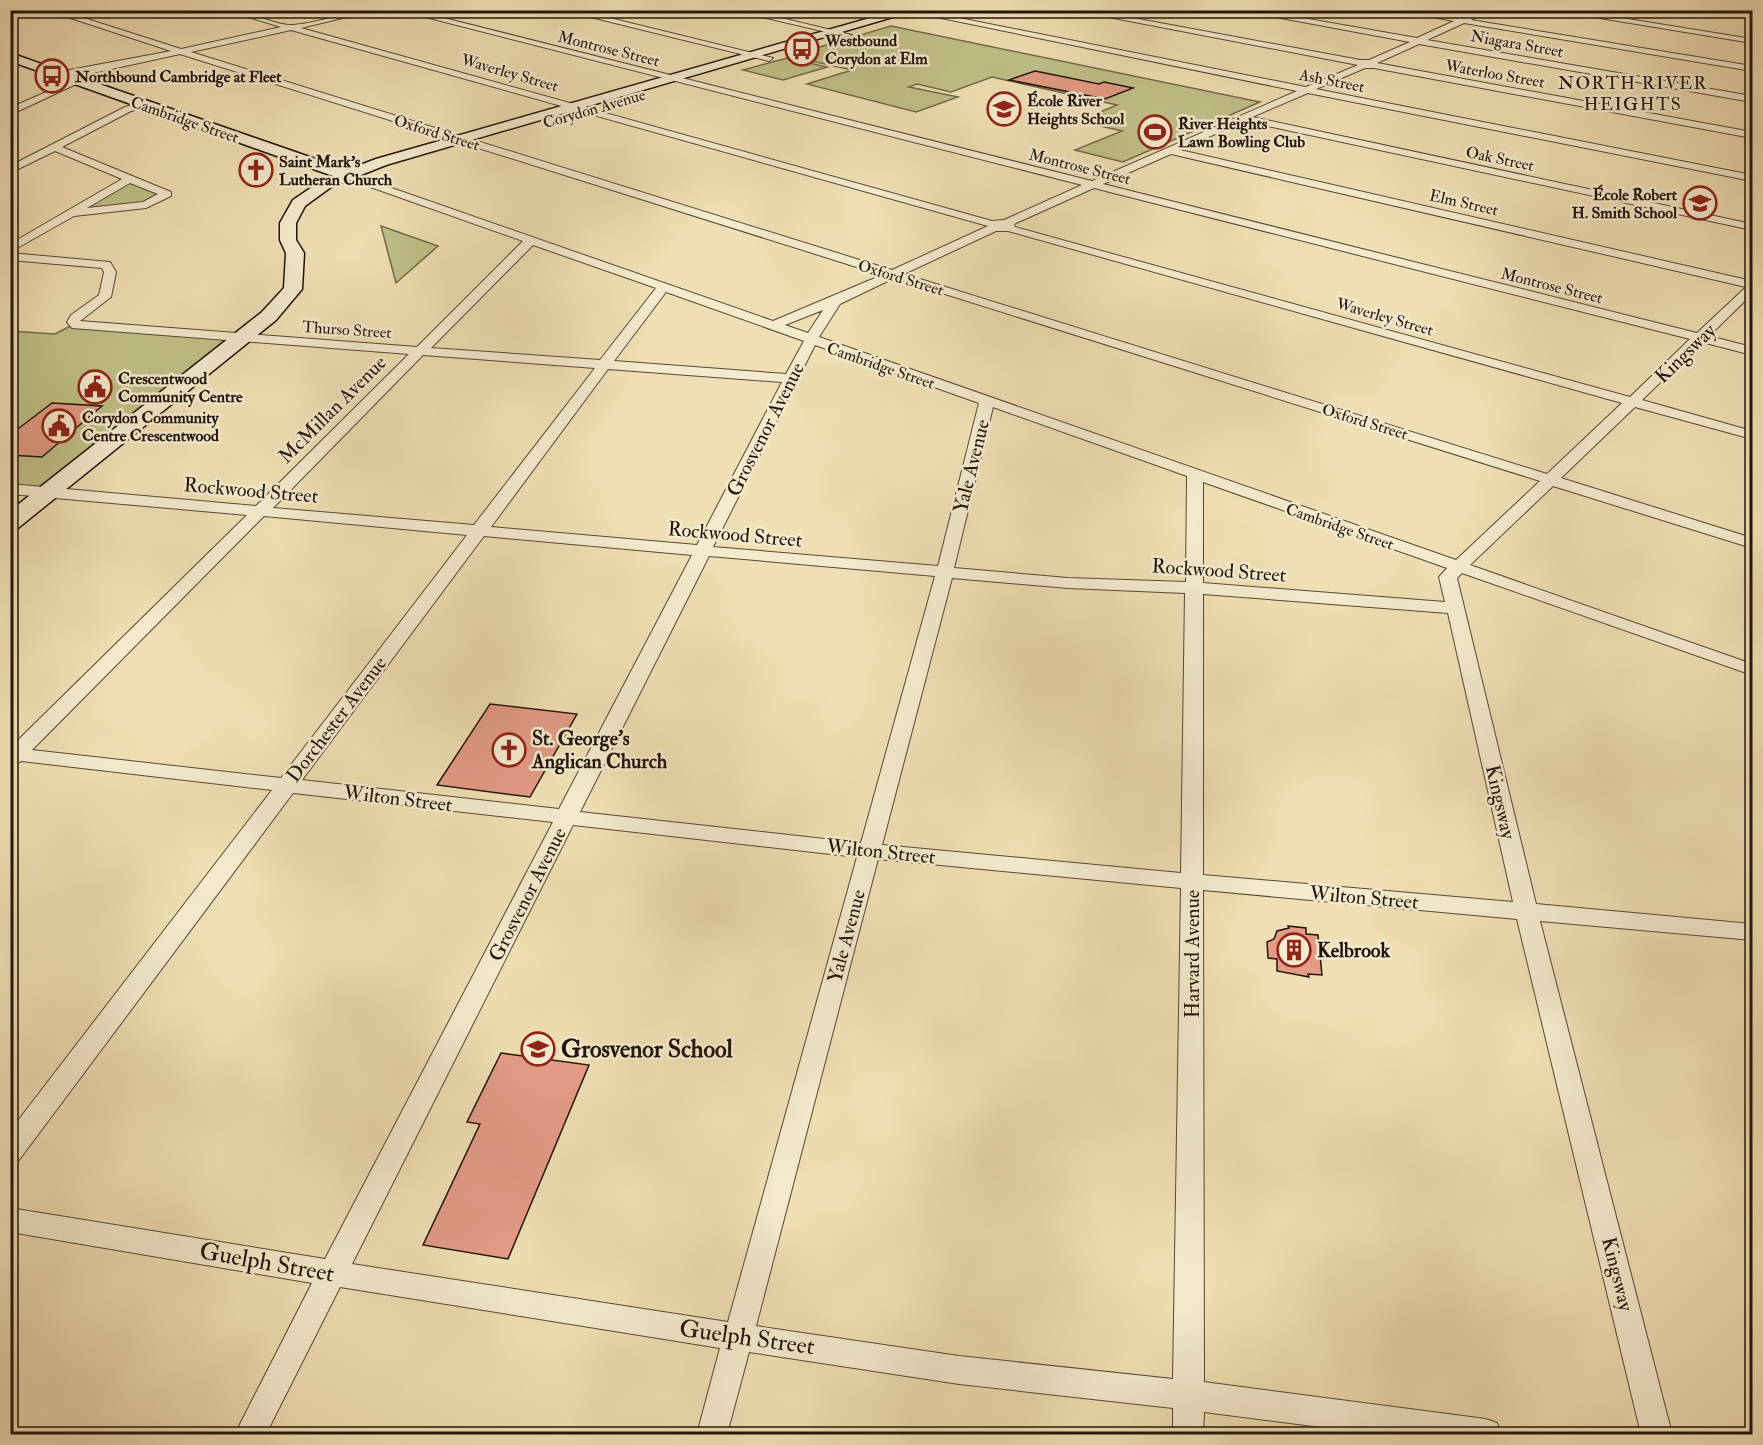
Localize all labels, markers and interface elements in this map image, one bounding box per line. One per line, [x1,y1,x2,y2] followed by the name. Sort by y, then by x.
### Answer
[1469,26,1565,62] street label: Niagara Street
[556,27,662,71] street label: Montrose Street
[784,31,820,67] bus stop icon: Westbound Corydon at Elm
[824,31,928,70] place label: Westbound Corydon at Elm
[458,49,561,96] street label: Waverley Street
[1443,55,1546,93] street label: Waterloo Street
[34,58,70,94] bus stop icon: Northbound Cambridge at Fleet
[1297,65,1366,97] street label: Ash Street
[74,67,282,88] place label: Northbound Cambridge at Fleet
[1558,72,1708,116] district label: NORTH RIVER HEIGHTS
[541,85,648,133] street label: Corydon Avenue
[1027,90,1125,130] place label: École River Heights School
[986,91,1022,127] school or university icon: École River Heights School
[128,92,241,148] street label: Cambridge Street
[391,110,482,155] street label: Oxford Street
[1137,114,1173,150] sports icon: River Heights Lawn Bowling Club
[1178,114,1305,153] place label: River Heights Lawn Bowling Club
[1464,142,1536,176] street label: Oak Street
[1027,145,1133,189] street label: Montrose Street
[238,152,274,188] church icon: Saint Mark's Lutheran Church
[279,152,393,190] place label: Saint Mark's Lutheran Church
[1572,184,1678,223] place label: École Robert H. Smith School
[1427,185,1500,221] street label: Elm Street
[1682,185,1718,221] school or university icon: École Robert H. Smith School
[855,255,946,300] street label: Oxford Street
[1499,264,1605,308] street label: Montrose Street
[1333,293,1436,340] street label: Waverley Street
[302,317,392,343] street label: Thurso Street
[1650,317,1722,389] street label: Kingsway
[824,338,937,394] street label: Cambridge Street
[273,350,392,469] street label: McMillan Avenue
[721,358,810,500] street label: Grosvenor Avenue
[77,369,113,405] public building icon: Crescentwood Community Centre
[118,369,243,408] place label: Crescentwood Community Centre
[1319,399,1410,444] street label: Oxford Street
[41,408,77,444] public building icon: Corydon Community Centre Crescentwood
[82,408,219,446] place label: Corydon Community Centre Crescentwood
[948,417,995,516] street label: Yale Avenue
[183,472,320,509] street label: Rockwood Street
[1283,499,1396,555] street label: Cambridge Street
[667,516,804,553] street label: Rockwood Street
[1151,553,1288,588] street label: Rockwood Street
[281,651,392,787] street label: Dorchester Avenue
[531,726,668,775] place label: St. George's Anglican Church
[491,732,527,768] church icon: St. George's Anglican Church
[1480,763,1521,843] street label: Kingsway
[341,779,454,818] street label: Wilton Street
[483,823,572,965] street label: Grosvenor Avenue
[824,833,937,870] street label: Wilton Street
[1307,880,1420,915] street label: Wilton Street
[822,887,871,986] street label: Yale Avenue
[1180,890,1205,1018] street label: Harvard Avenue
[1276,932,1312,968] building icon: Kelbrook
[1317,938,1390,963] place label: Kelbrook
[520,1031,556,1067] school or university icon: Grosvenor School
[561,1034,733,1065] place label: Grosvenor School
[197,1235,337,1290] street label: Guelph Street
[1596,1235,1639,1315] street label: Kingsway
[677,1313,817,1362] street label: Guelph Street

